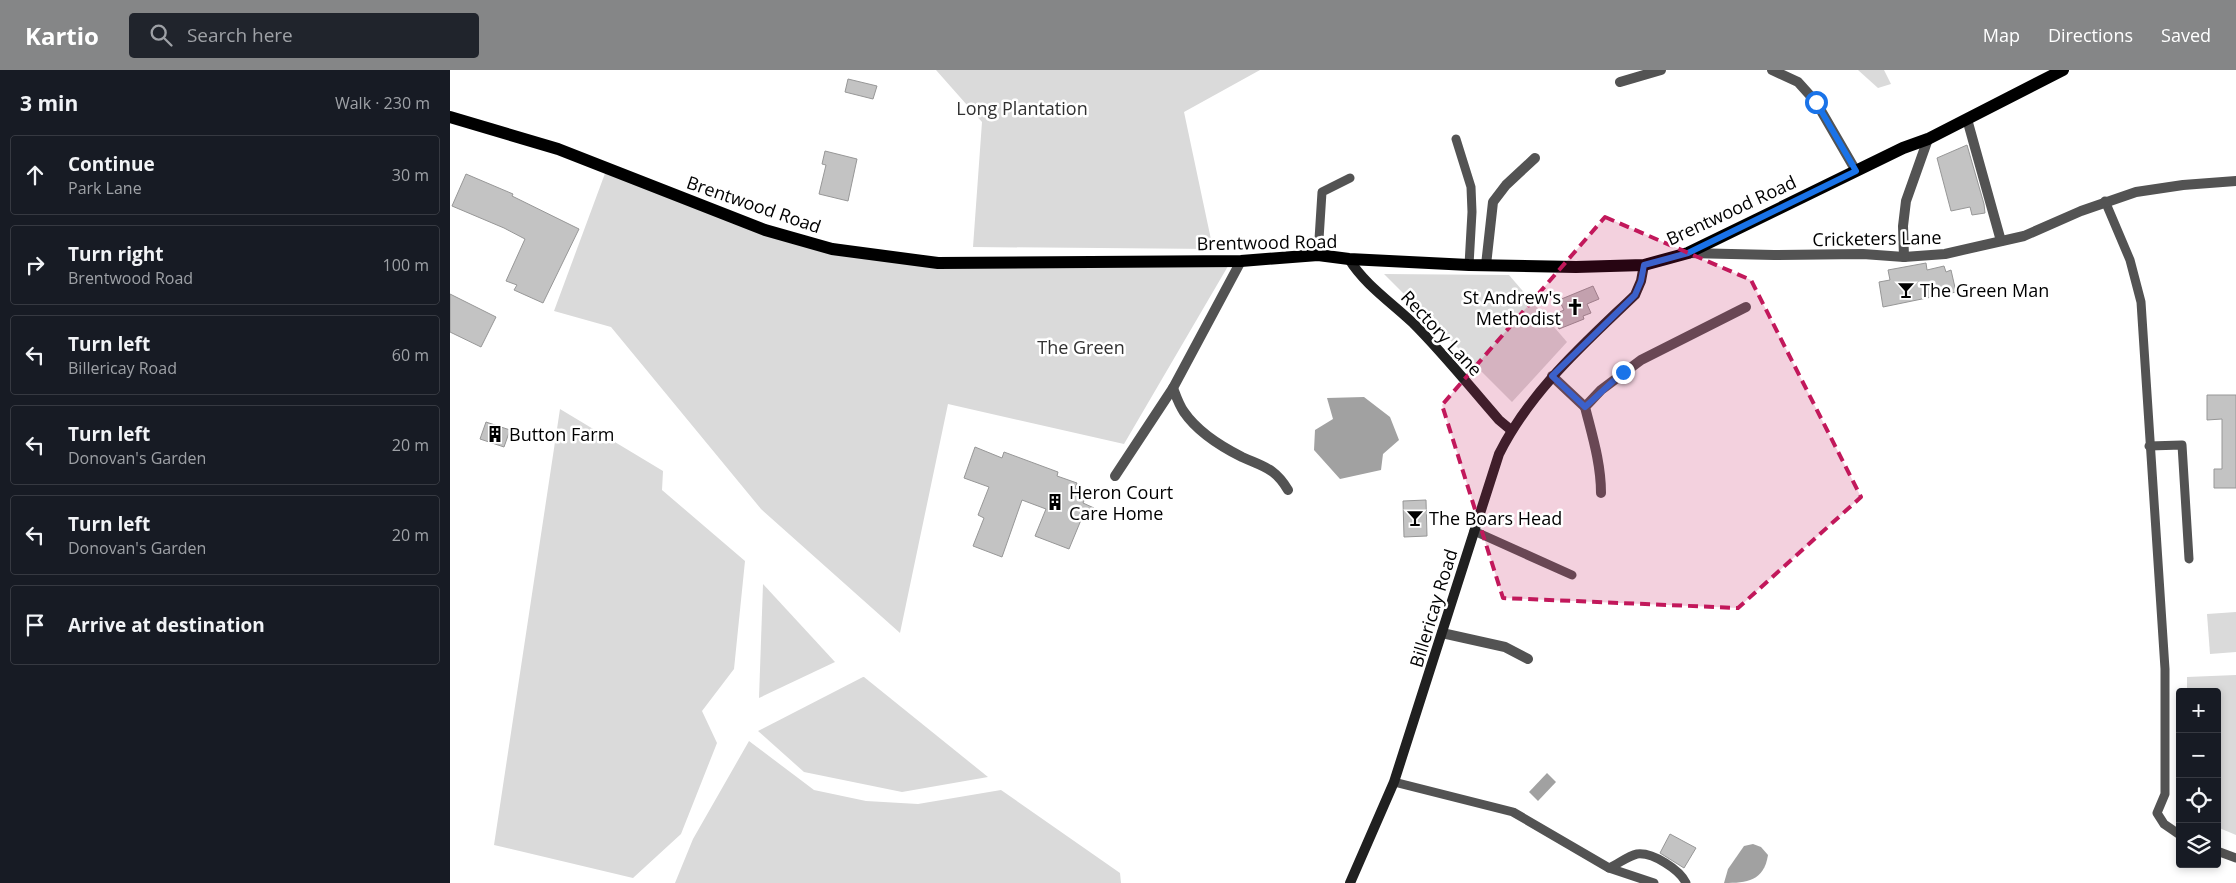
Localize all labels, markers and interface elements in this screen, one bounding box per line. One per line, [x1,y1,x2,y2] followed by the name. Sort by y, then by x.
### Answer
[129,13,479,58] search box
[25,19,99,52] text: Kartio
[147,21,175,49] icon: search
[187,22,293,48] text: Search here
[1983,23,2020,47] text: Map
[2048,23,2133,47] text: Directions
[2161,23,2211,47] text: Saved
[20,89,78,117] text: 3 min
[1805,91,1828,114] route start
[335,92,430,114] text: Walk · 230 m
[956,96,1088,120] park label: Long Plantation
[68,151,155,177] text: Continue
[21,161,49,189] icon: ahead
[392,164,429,186] text: 30 m
[1662,169,1800,251] street label: Brentwood Road
[684,170,824,238] street label: Brentwood Road
[68,177,142,199] text: Park Lane
[1812,225,1942,251] street label: Cricketers Lane
[1196,229,1338,255] street label: Brentwood Road
[68,241,163,267] text: Turn right
[21,251,49,279] icon: right
[383,254,429,276] text: 100 m
[68,267,193,289] text: Brentwood Road
[1920,278,2049,302] place label: The Green Man
[1896,280,1916,300] bar icon: The Green Man
[1396,285,1488,381] street label: Rectory Lane
[1463,285,1561,330] place label: St Andrew's Methodist
[1565,297,1585,317] church icon: St Andrew's Methodist
[68,331,150,357] text: Turn left
[1037,335,1125,359] park label: The Green
[21,341,49,369] icon: left
[392,344,429,366] text: 60 m
[68,357,177,379] text: Billericay Road
[1612,361,1635,384] route end
[68,421,150,447] text: Turn left
[509,422,614,446] place label: Button Farm
[485,424,505,444] building icon: Button Farm
[21,431,49,459] icon: left
[392,434,429,456] text: 20 m
[68,447,206,469] text: Donovan's Garden
[1069,480,1173,525] place label: Heron Court Care Home
[1045,492,1065,512] building icon: Heron Court Care Home
[1429,506,1562,530] place label: The Boars Head
[1405,508,1425,528] bar icon: The Boars Head
[68,511,150,537] text: Turn left
[21,521,49,549] icon: left
[392,524,429,546] text: 20 m
[68,537,206,559] text: Donovan's Garden
[1404,546,1462,670] street label: Billericay Road
[21,611,49,639] icon: arrive
[68,612,265,638] text: Arrive at destination
[2176,688,2221,868] map controls
[2176,688,2221,733] button: +
[2176,733,2221,778] button: −
[2176,778,2221,823] button: locate
[2176,823,2221,868] button: layers

